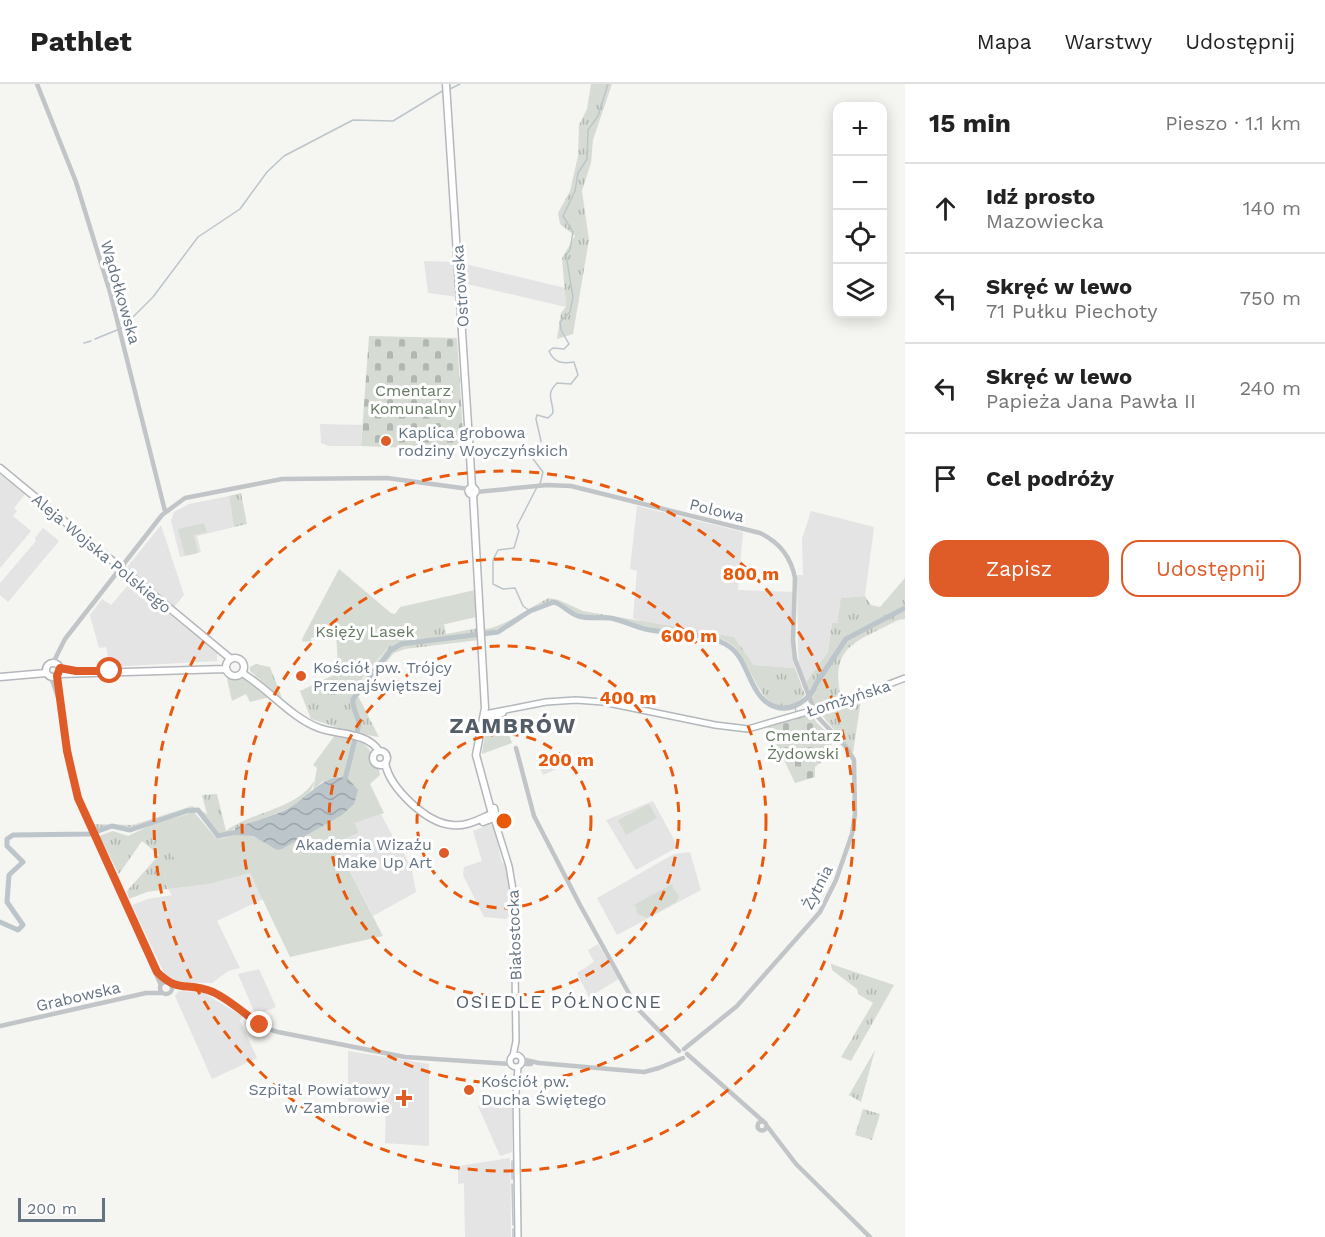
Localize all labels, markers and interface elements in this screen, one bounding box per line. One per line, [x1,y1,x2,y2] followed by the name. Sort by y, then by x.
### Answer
[30,25,132,58] text: Pathlet
[977,29,1032,54] text: Mapa
[1065,29,1152,54] text: Warstwy
[1185,29,1295,54] text: Udostępnij
[833,102,887,318] map controls
[833,102,887,156] button: +
[929,108,1011,138] text: 15 min
[1165,111,1301,135] text: Pieszo · 1.1 km
[833,156,887,210] button: −
[986,184,1095,209] text: Idź prosto
[929,192,962,225] icon: ahead
[1243,196,1301,220] text: 140 m
[986,209,1104,233] text: Mazowiecka
[833,210,887,264] button: locate
[97,238,144,346] street label: Wądołkowska
[448,244,473,328] street label: Ostrowska
[833,264,887,318] button: layers
[986,274,1132,299] text: Skręć w lewo
[929,282,962,315] icon: left
[1240,286,1301,310] text: 750 m
[986,299,1157,323] text: 71 Pułku Piechoty
[986,364,1132,389] text: Skręć w lewo
[929,372,962,405] icon: left
[1239,376,1301,400] text: 240 m
[370,381,457,418] park label: Cmentarz Komunalny
[986,389,1196,413] text: Papieża Jana Pawła II
[398,423,568,460] place label: Kaplica grobowa rodziny Woyczyńskich
[379,434,393,448] marker: Kaplica grobowa rodziny Woyczyńskich
[929,462,962,495] icon: arrive
[986,466,1114,491] text: Cel podróży
[28,490,175,617] street label: Aleja Wojska Polskiego
[688,495,746,526] street label: Polowa
[929,540,1109,597] button: Zapisz
[1121,540,1301,597] button: Udostępnij
[723,563,779,584] text: 800 m
[315,622,415,641] park label: Księży Lasek
[661,625,717,646] text: 600 m
[96,657,122,683] route start
[313,658,453,695] place label: Kościół pw. Trójcy Przenajświętszej
[294,669,308,683] marker: Kościół pw. Trójcy Przenajświętszej
[803,676,893,721] street label: Łomżyńska
[600,687,656,708] text: 400 m
[449,713,577,738] district label: ZAMBRÓW
[765,726,841,763] park label: Cmentarz Żydowski
[538,749,594,770] text: 200 m
[494,811,514,831] centre of rings
[295,835,432,872] place label: Akademia Wizażu Make Up Art
[437,846,451,860] marker: Akademia Wizażu Make Up Art
[798,862,837,913] street label: Żytnia
[503,889,526,981] street label: Białostocka
[34,978,122,1015] street label: Grabowska
[456,991,662,1012] district label: OSIEDLE PÓŁNOCNE
[246,1011,272,1037] route end
[481,1072,606,1109] place label: Kościół pw. Ducha Świętego
[248,1080,391,1117] place label: Szpital Powiatowy w Zambrowie
[462,1083,476,1097] marker: Kościół pw. Ducha Świętego
[395,1089,413,1107] marker: Szpital Powiatowy w Zambrowie
[18,1195,105,1222] scale bar
[27,1199,77,1218] text: 200 m

